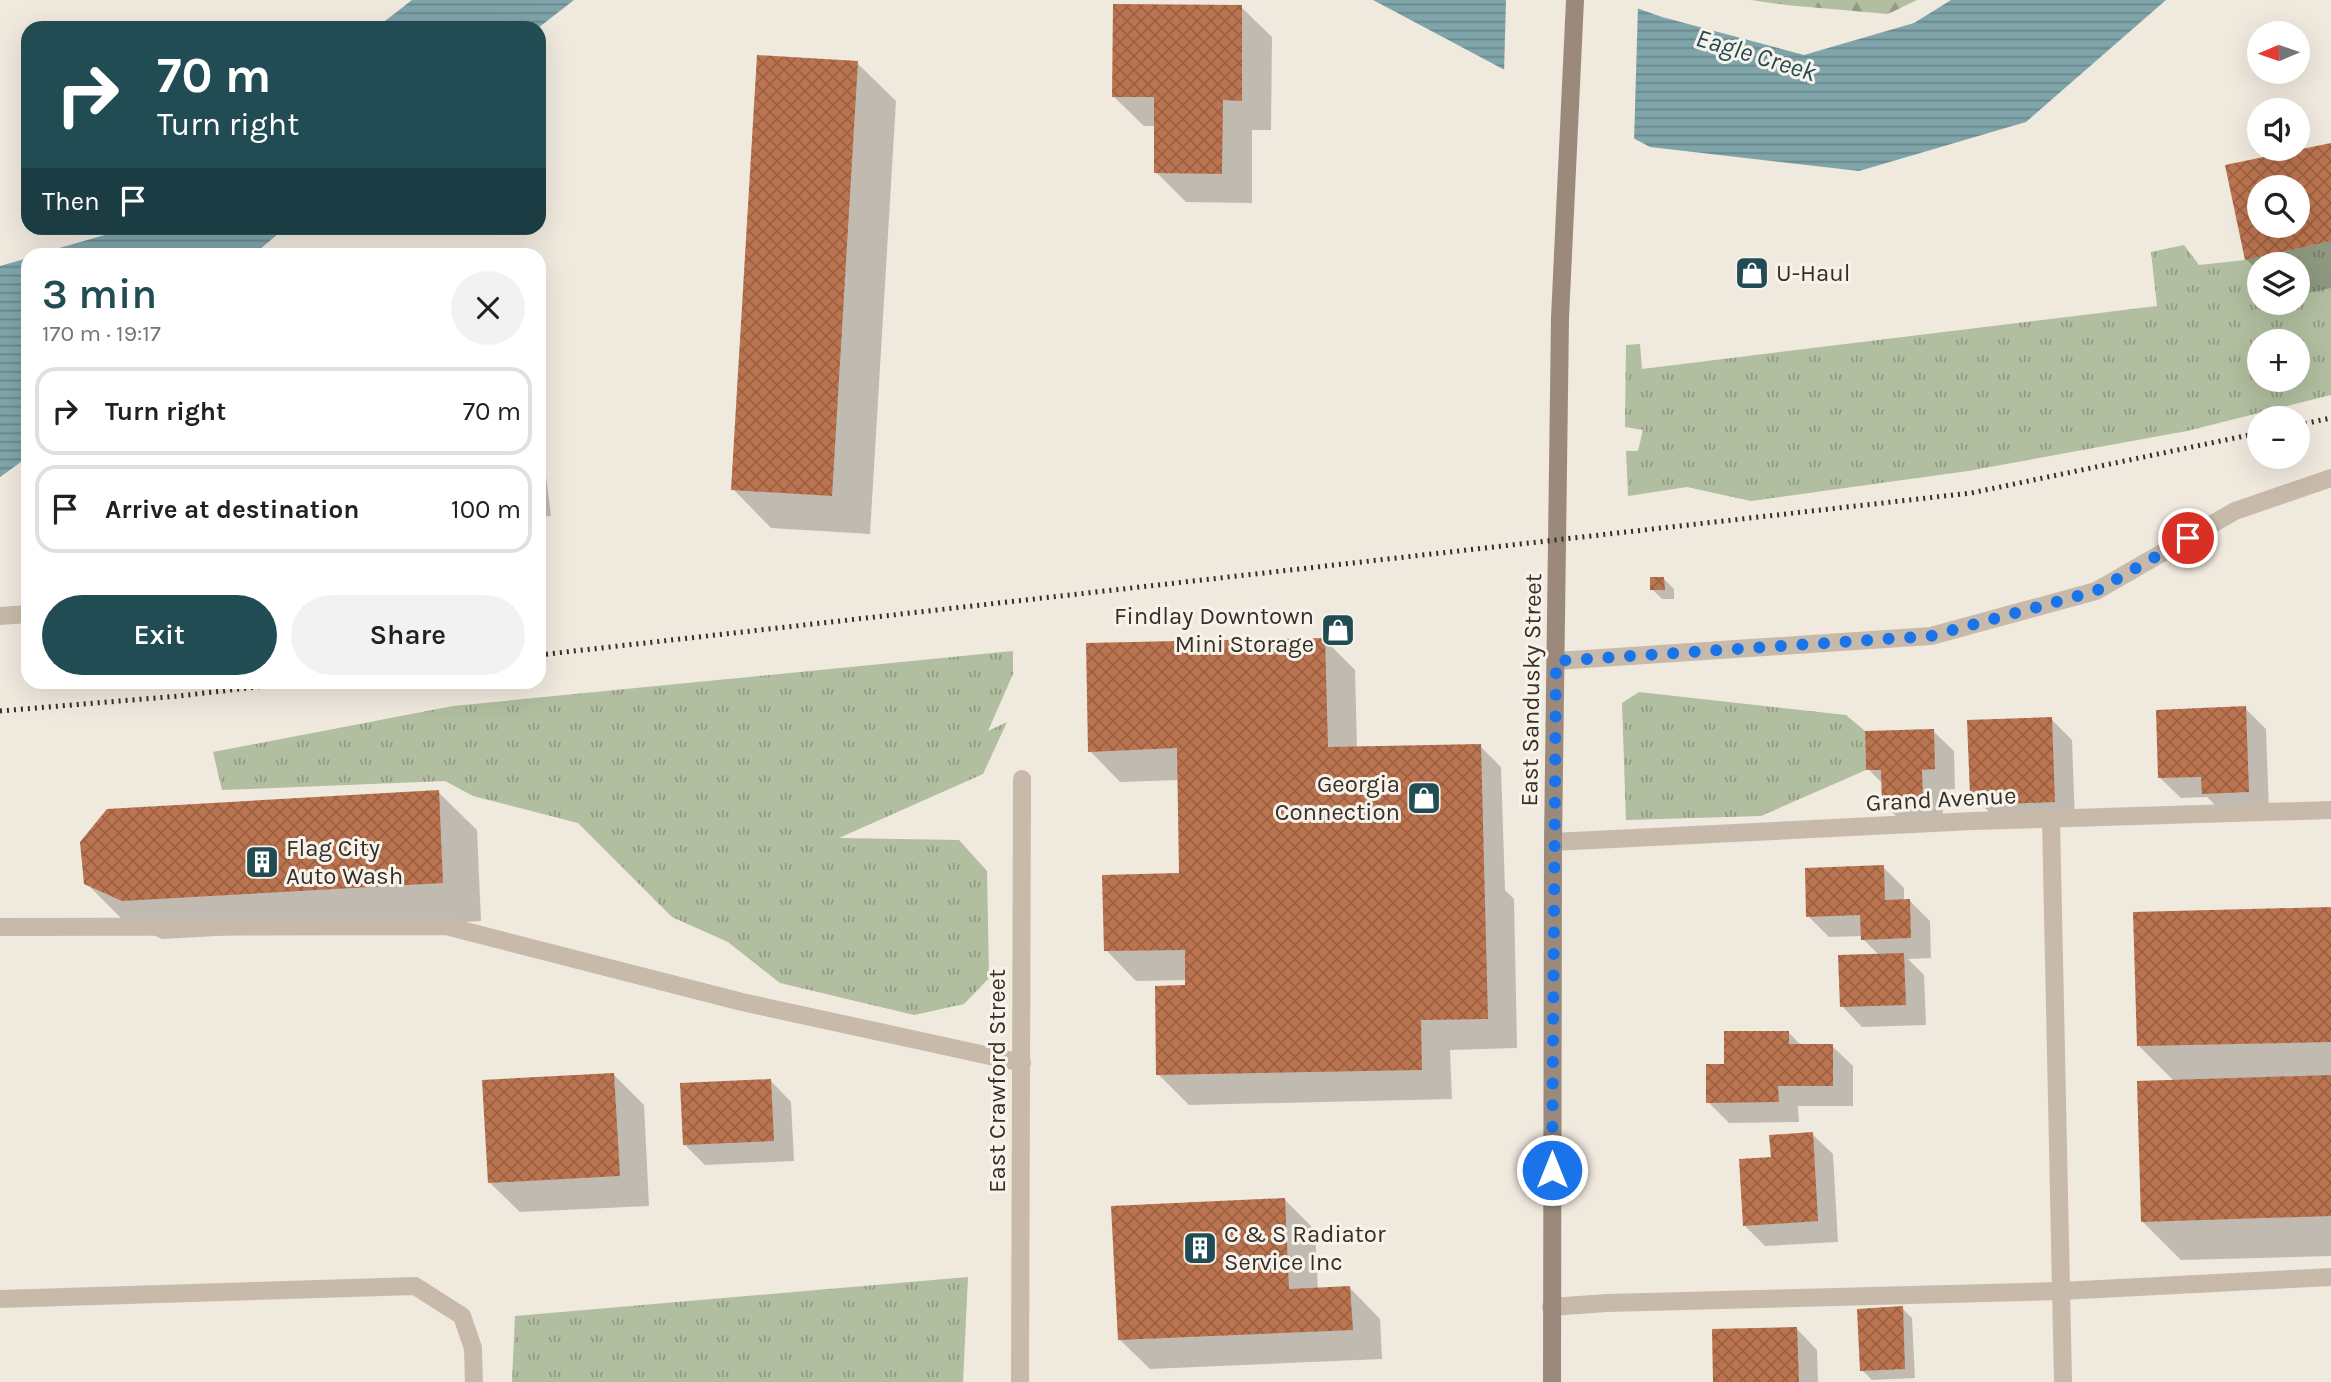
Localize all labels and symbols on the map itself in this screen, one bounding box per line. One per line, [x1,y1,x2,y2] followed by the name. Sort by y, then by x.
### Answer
[2247,21,2310,84] north arrow
[1692,22,1821,88] water label: Eagle Creek
[1733,254,1771,292] shop icon: U-Haul
[1776,259,1851,287] place label: U-Haul
[2158,508,2218,568] pin
[1515,573,1547,807] street label: East Sandusky Street
[1114,602,1314,658] place label: Findlay Downtown Mini Storage
[1319,611,1357,649] shop icon: Findlay Downtown Mini Storage
[1275,770,1400,826] place label: Georgia Connection
[1405,779,1443,817] shop icon: Georgia Connection
[1865,781,2017,817] street label: Grand Avenue
[286,834,403,890] place label: Flag City Auto Wash
[243,843,281,881] building icon: Flag City Auto Wash
[983,969,1011,1193] street label: East Crawford Street
[1515,1133,1589,1207] position arrow
[1224,1220,1386,1276] place label: C & S Radiator Service Inc
[1181,1229,1219,1267] building icon: C & S Radiator Service Inc

